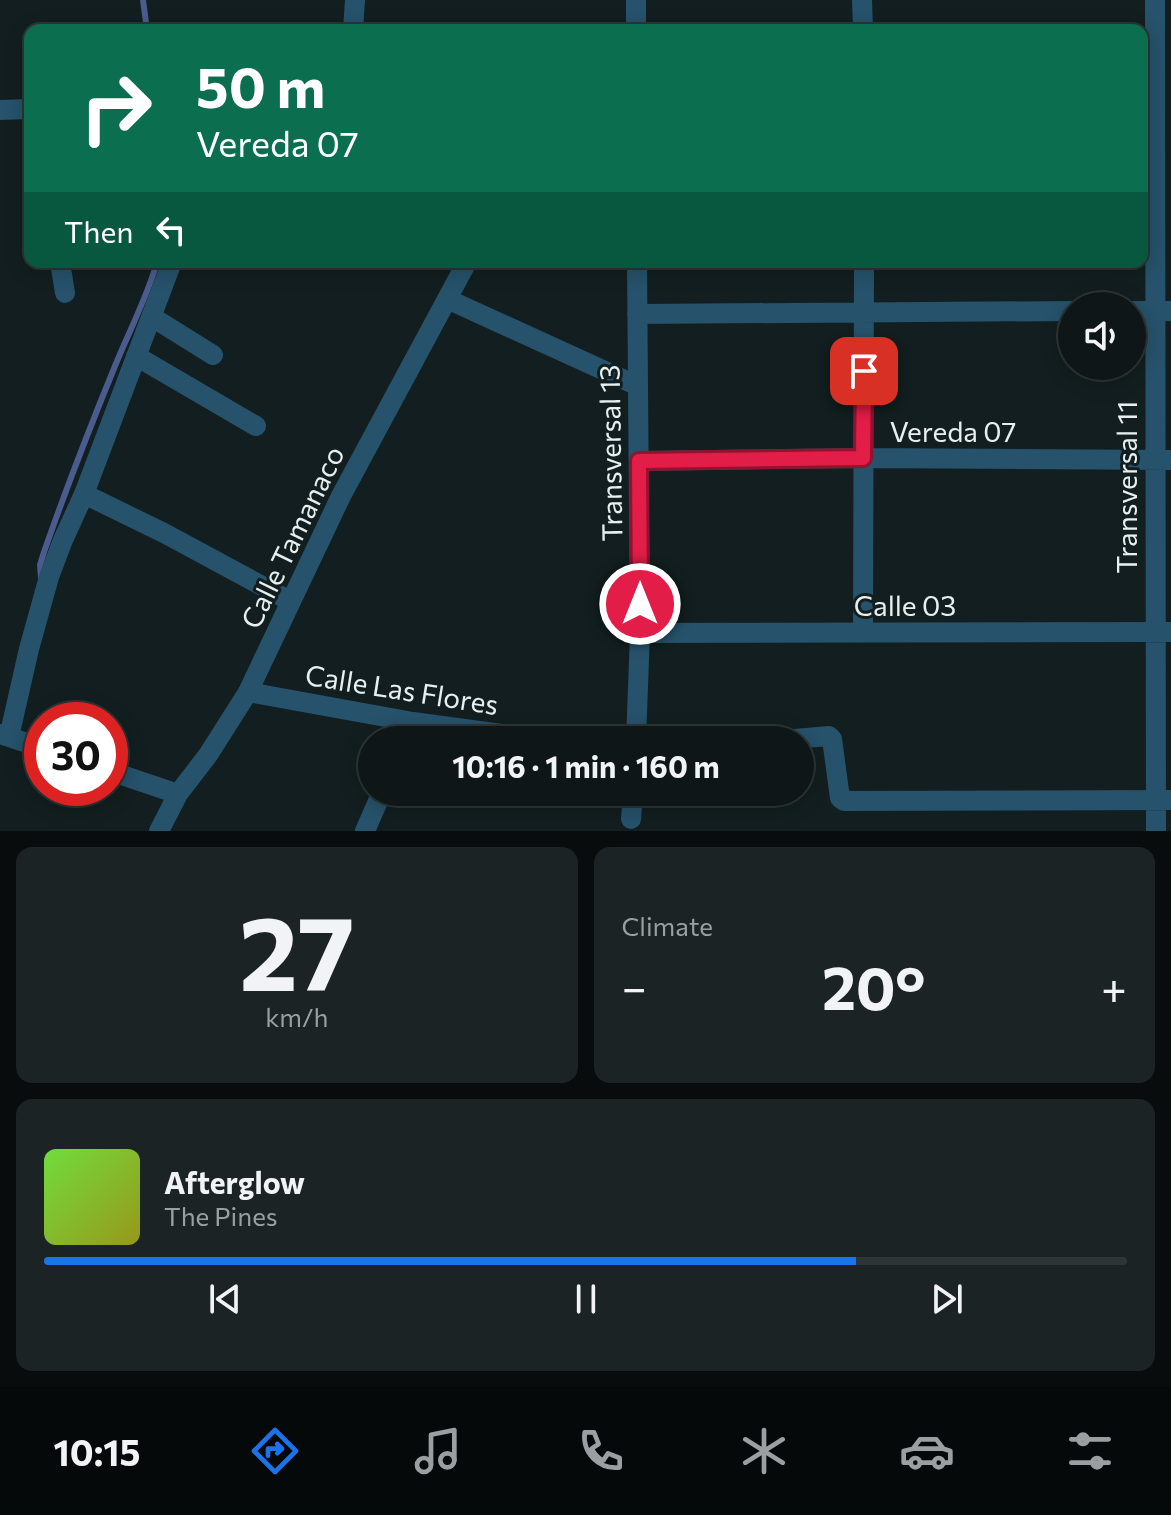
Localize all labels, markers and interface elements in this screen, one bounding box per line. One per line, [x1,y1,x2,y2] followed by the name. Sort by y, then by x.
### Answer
[196,51,325,120] text: 50 m
[64,56,168,160] icon: right
[196,120,359,164] text: Vereda 07
[149,208,193,252] icon: left
[64,212,133,249] text: Then
[1058,292,1146,380] map controls
[1058,292,1146,380] button: sound
[830,337,898,405] pin
[842,349,886,393] icon: arrive
[591,364,629,542] street label: Transversal 13
[1109,401,1143,573] street label: Transversal 11
[890,414,1016,448] street label: Vereda 07
[233,440,351,634] street label: Calle Tamanaco
[598,562,682,646] position arrow
[854,588,956,622] street label: Calle 03
[303,657,501,721] street label: Calle Las Flores
[24,702,128,806] speed limit sign: 30
[452,747,720,784] text: 10:16 · 1 min · 160 m
[239,885,355,1012] text: 27
[622,910,713,941] text: Climate
[822,949,926,1022] text: 20°
[622,959,647,1013] text: −
[1101,959,1127,1013] text: +
[265,1001,328,1032] text: km/h
[164,1163,305,1200] text: Afterglow
[164,1200,278,1231] text: The Pines
[203,1277,247,1321] icon: previous
[564,1277,608,1321] icon: pause
[925,1277,969,1321] icon: next
[247,1423,303,1479] icon: directions
[410,1423,466,1479] icon: music
[573,1423,629,1479] icon: phone
[736,1423,792,1479] icon: climate
[899,1423,955,1479] icon: car
[1062,1423,1118,1479] icon: filters
[53,1429,140,1473] text: 10:15

